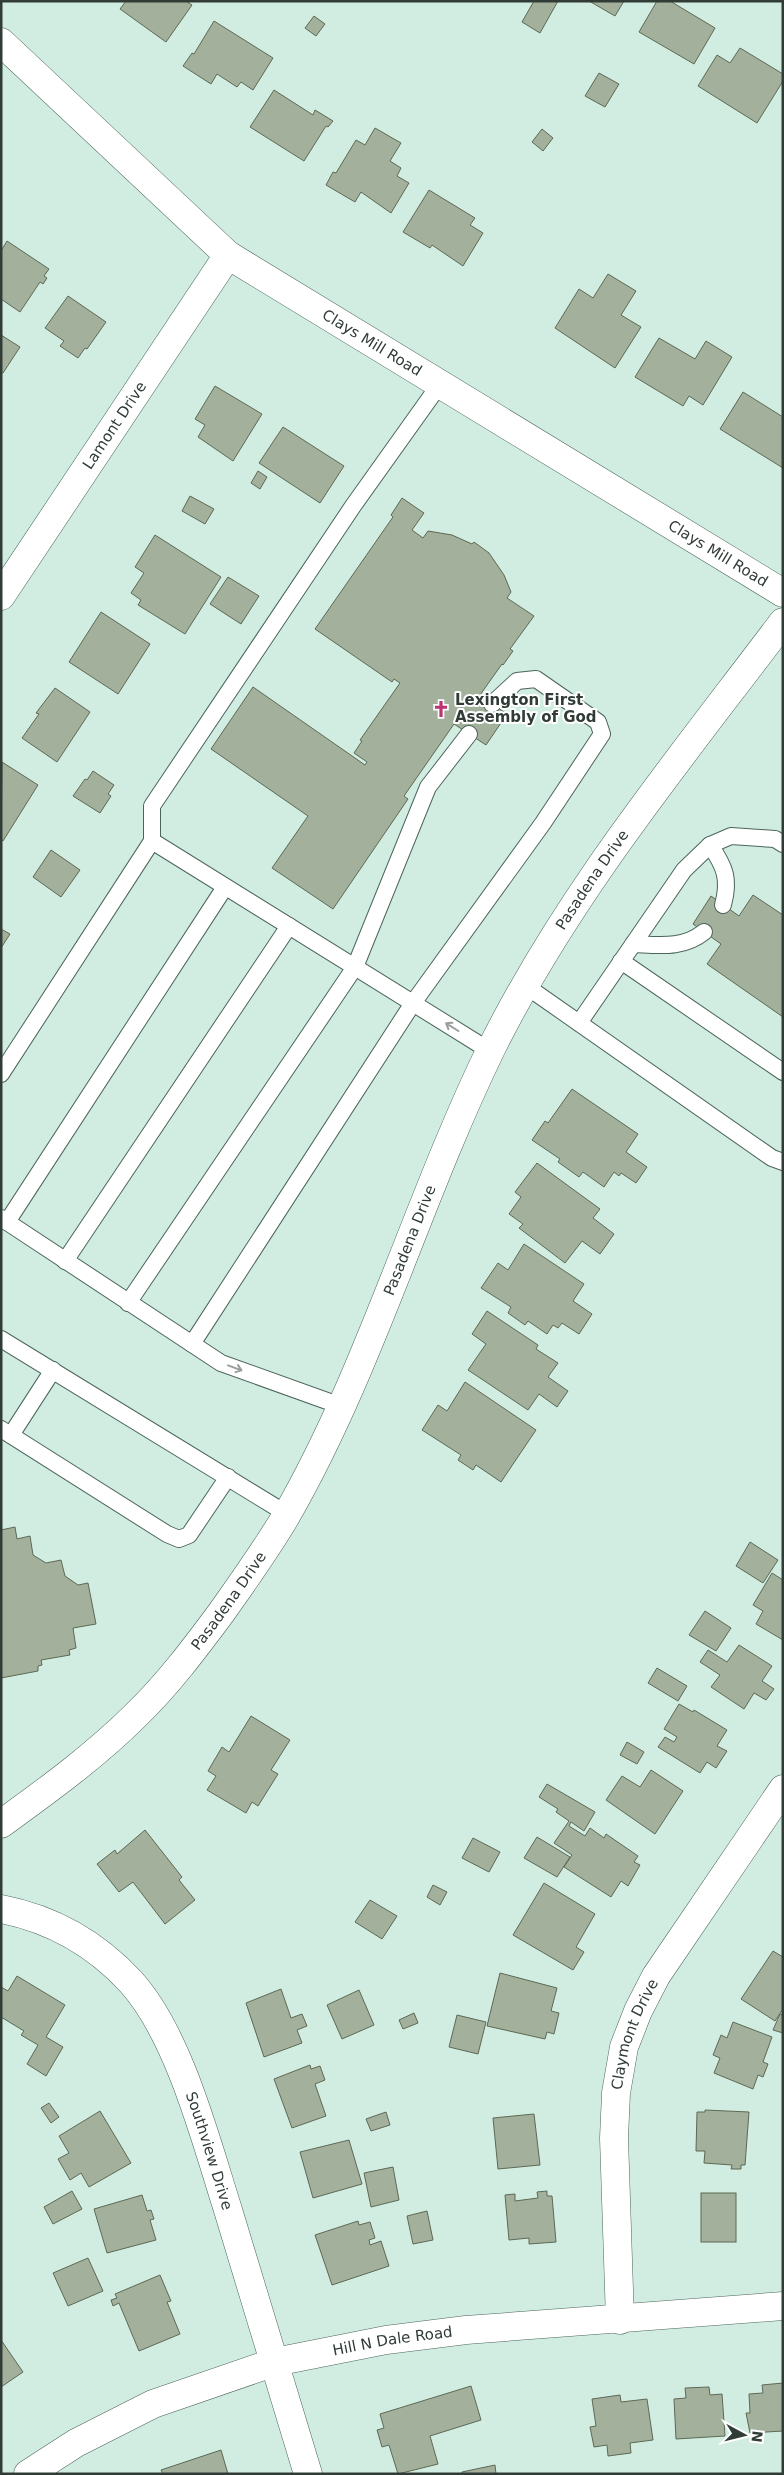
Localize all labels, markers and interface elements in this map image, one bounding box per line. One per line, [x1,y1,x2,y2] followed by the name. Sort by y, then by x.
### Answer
[319,306,425,380] street label: Clays Mill Road
[79,378,150,473] street label: Lamont Drive
[665,516,771,591] street label: Clays Mill Road
[455,691,597,726] place label: Lexington First Assembly of God
[431,699,451,719] church icon: Lexington First Assembly of God
[552,826,632,933] street label: Pasadena Drive
[445,1022,459,1032] one-way arrow
[380,1182,440,1298] street label: Pasadena Drive
[227,1364,242,1373] one-way arrow
[187,1548,270,1654] street label: Pasadena Drive
[608,1976,662,2091] street label: Claymont Drive
[182,2089,236,2212] street label: Southview Drive
[331,2323,454,2359] street label: Hill N Dale Road
[719,2410,769,2460] north arrow
[748,2430,766,2443] text: N

